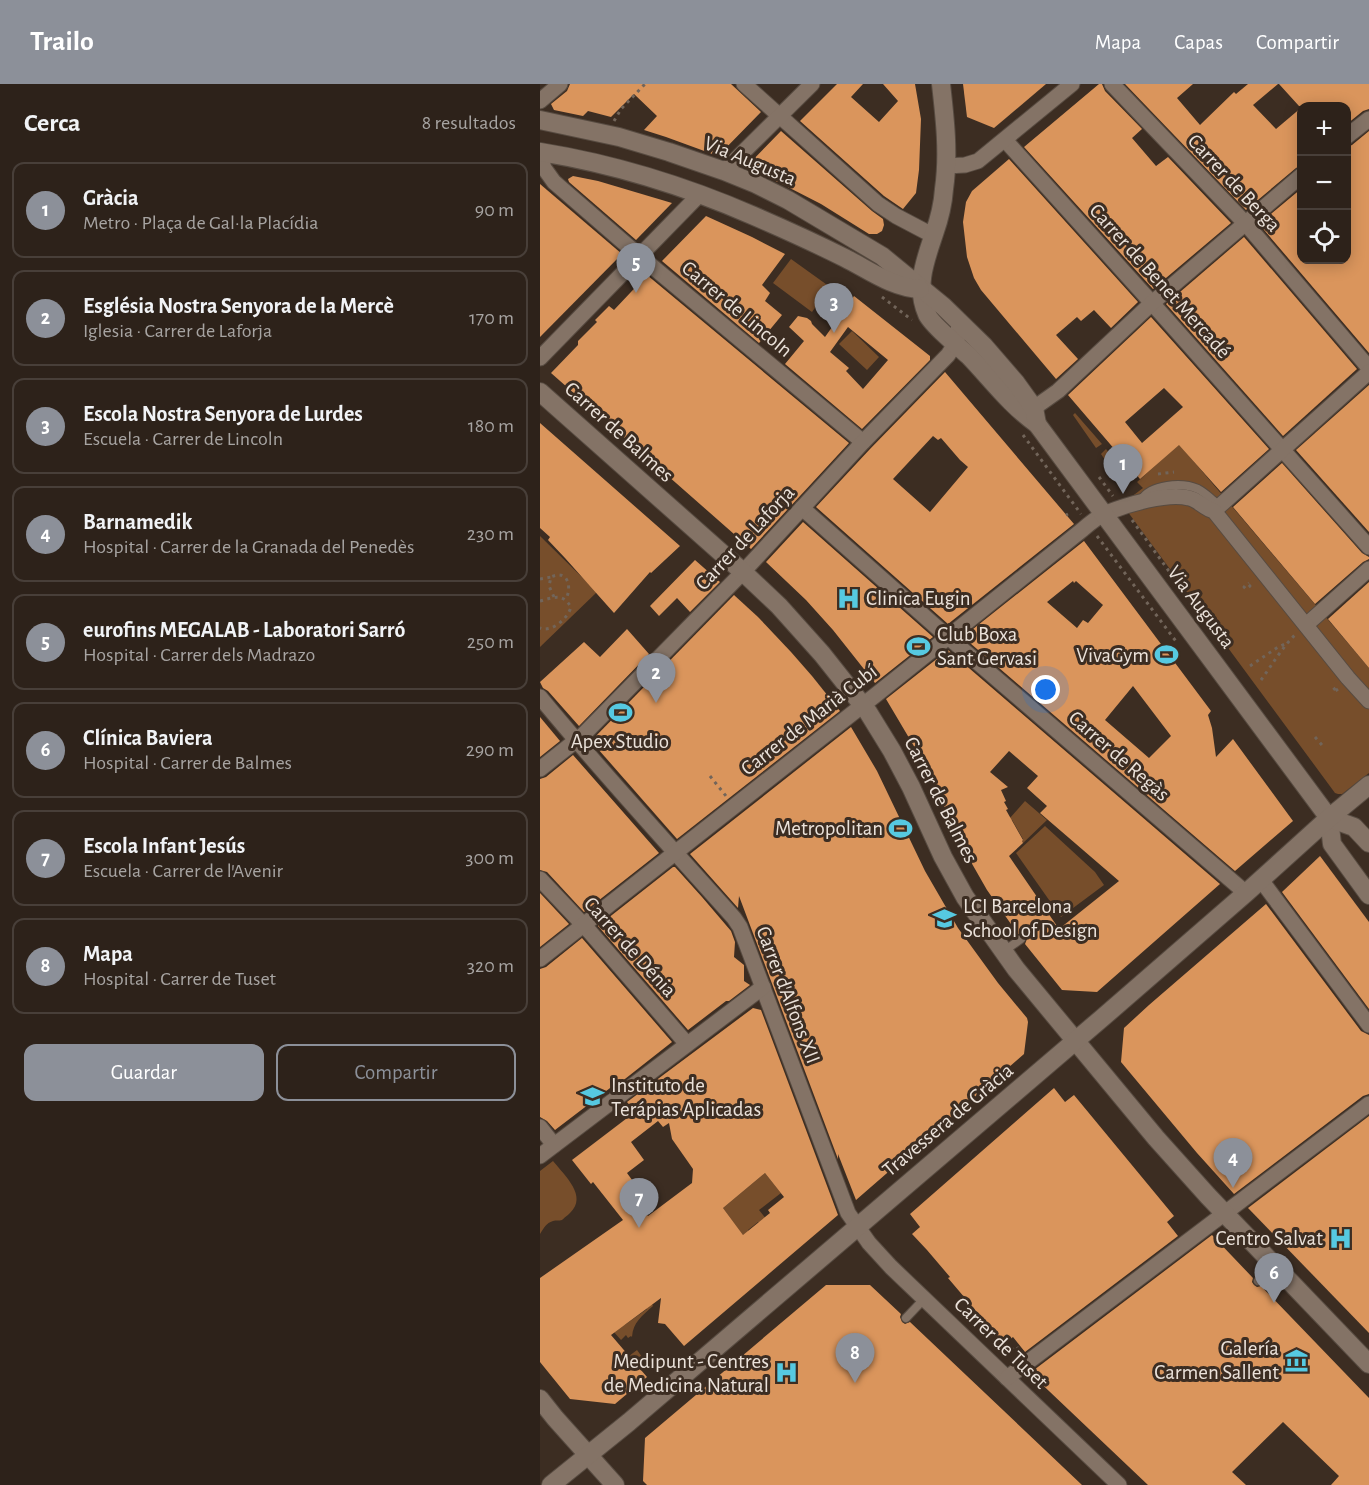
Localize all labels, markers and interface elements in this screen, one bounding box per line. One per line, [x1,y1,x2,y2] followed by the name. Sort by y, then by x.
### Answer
[30,28,94,56] text: Trailo
[1095,32,1141,53] text: Mapa
[1174,32,1223,53] text: Capas
[1256,32,1339,53] text: Compartir
[1297,102,1351,264] map controls
[1297,102,1351,156] button: +
[24,110,81,136] text: Cerca
[422,113,516,133] text: 8 resultados
[1184,130,1285,236] street label: Carrer de Berga
[701,132,799,190] street label: Via Augusta
[1297,156,1351,210] button: −
[83,187,139,209] text: Gràcia
[42,200,49,220] text: 1
[475,200,514,220] text: 90 m
[1085,200,1235,362] street label: Carrer de Benet Mercadé
[1297,210,1351,264] button: locate
[83,213,318,233] text: Metro · Plaça de Gal·la Placídia
[616,244,656,293] pin: 5
[678,257,796,361] street label: Carrer de Lincoln
[814,284,854,333] pin: 3
[83,295,394,317] text: Església Nostra Senyora de la Mercè
[41,308,50,328] text: 2
[469,308,514,328] text: 170 m
[83,321,272,341] text: Iglesia · Carrer de Laforja
[561,378,677,486] street label: Carrer de Balmes
[83,403,363,425] text: Escola Nostra Senyora de Lurdes
[41,416,50,436] text: 3
[468,416,514,436] text: 180 m
[83,429,283,449] text: Escuela · Carrer de Lincoln
[1104,444,1142,494] pin: 1
[692,482,799,594] street label: Carrer de Laforja
[83,511,192,533] text: Barnamedik
[40,524,51,544] text: 4
[467,524,514,544] text: 230 m
[83,537,414,557] text: Hospital · Carrer de la Granada del Penedès
[1163,562,1239,653] street label: Via Augusta
[835,585,861,611] hospital icon: Clinica Eugin
[866,588,971,609] place label: Clinica Eugin
[83,619,405,641] text: eurofins MEGALAB - Laboratori Sarró
[937,624,1037,669] place label: Club Boxa Sant Gervasi
[41,632,50,652] text: 5
[467,632,514,652] text: 250 m
[906,633,932,659] sports icon: Club Boxa Sant Gervasi
[1154,642,1180,668] sports icon: VivaGym
[83,645,315,665] text: Hospital · Carrer dels Madrazo
[1076,645,1149,666] place label: VivaGym
[636,654,676,703] pin: 2
[737,660,882,779] street label: Carrer de Marià Cubí
[1031,675,1060,704] your location
[607,700,633,726] sports icon: Apex Studio
[1065,707,1173,805] street label: Carrer de Regàs
[83,727,213,749] text: Clínica Baviera
[571,731,669,752] place label: Apex Studio
[900,734,982,866] street label: Carrer de Balmes
[41,740,50,760] text: 6
[466,740,514,760] text: 290 m
[83,753,292,773] text: Hospital · Carrer de Balmes
[888,815,914,841] sports icon: Metropolitan
[775,818,883,839] place label: Metropolitan
[83,835,245,857] text: Escola Infant Jesús
[41,848,50,868] text: 7
[465,848,514,868] text: 300 m
[83,861,283,881] text: Escuela · Carrer de l'Avenir
[580,893,680,1001] street label: Carrer de Dénia
[963,896,1098,941] place label: LCI Barcelona School of Design
[932,905,958,931] school or university icon: LCI Barcelona School of Design
[752,923,824,1067] street label: Carrer d'Alfons XII
[83,943,133,965] text: Mapa
[41,956,50,976] text: 8
[467,956,514,976] text: 320 m
[83,969,276,989] text: Hospital · Carrer de Tuset
[24,1044,264,1101] button: Guardar
[276,1044,516,1101] button: Compartir
[879,1059,1018,1181] street label: Travessera de Gràcia
[611,1075,761,1120] place label: Instituto de Terápias Aplicadas
[580,1084,606,1110] school or university icon: Instituto de Terápias Aplicadas
[1214,1138,1252,1188] pin: 4
[620,1178,658,1228] pin: 7
[1328,1225,1354,1251] hospital icon: Centro Salvat
[1215,1228,1323,1249] place label: Centro Salvat
[1254,1254,1294,1303] pin: 6
[950,1293,1052,1393] street label: Carrer de Tuset
[836,1334,874,1383] pin: 8
[1154,1338,1279,1383] place label: Galería Carmen Sallent
[1284,1347,1310,1373] museum icon: Galería Carmen Sallent
[604,1351,769,1396] place label: Medipunt - Centres de Medicina Natural
[774,1360,800,1386] hospital icon: Medipunt - Centres de Medicina Natural

